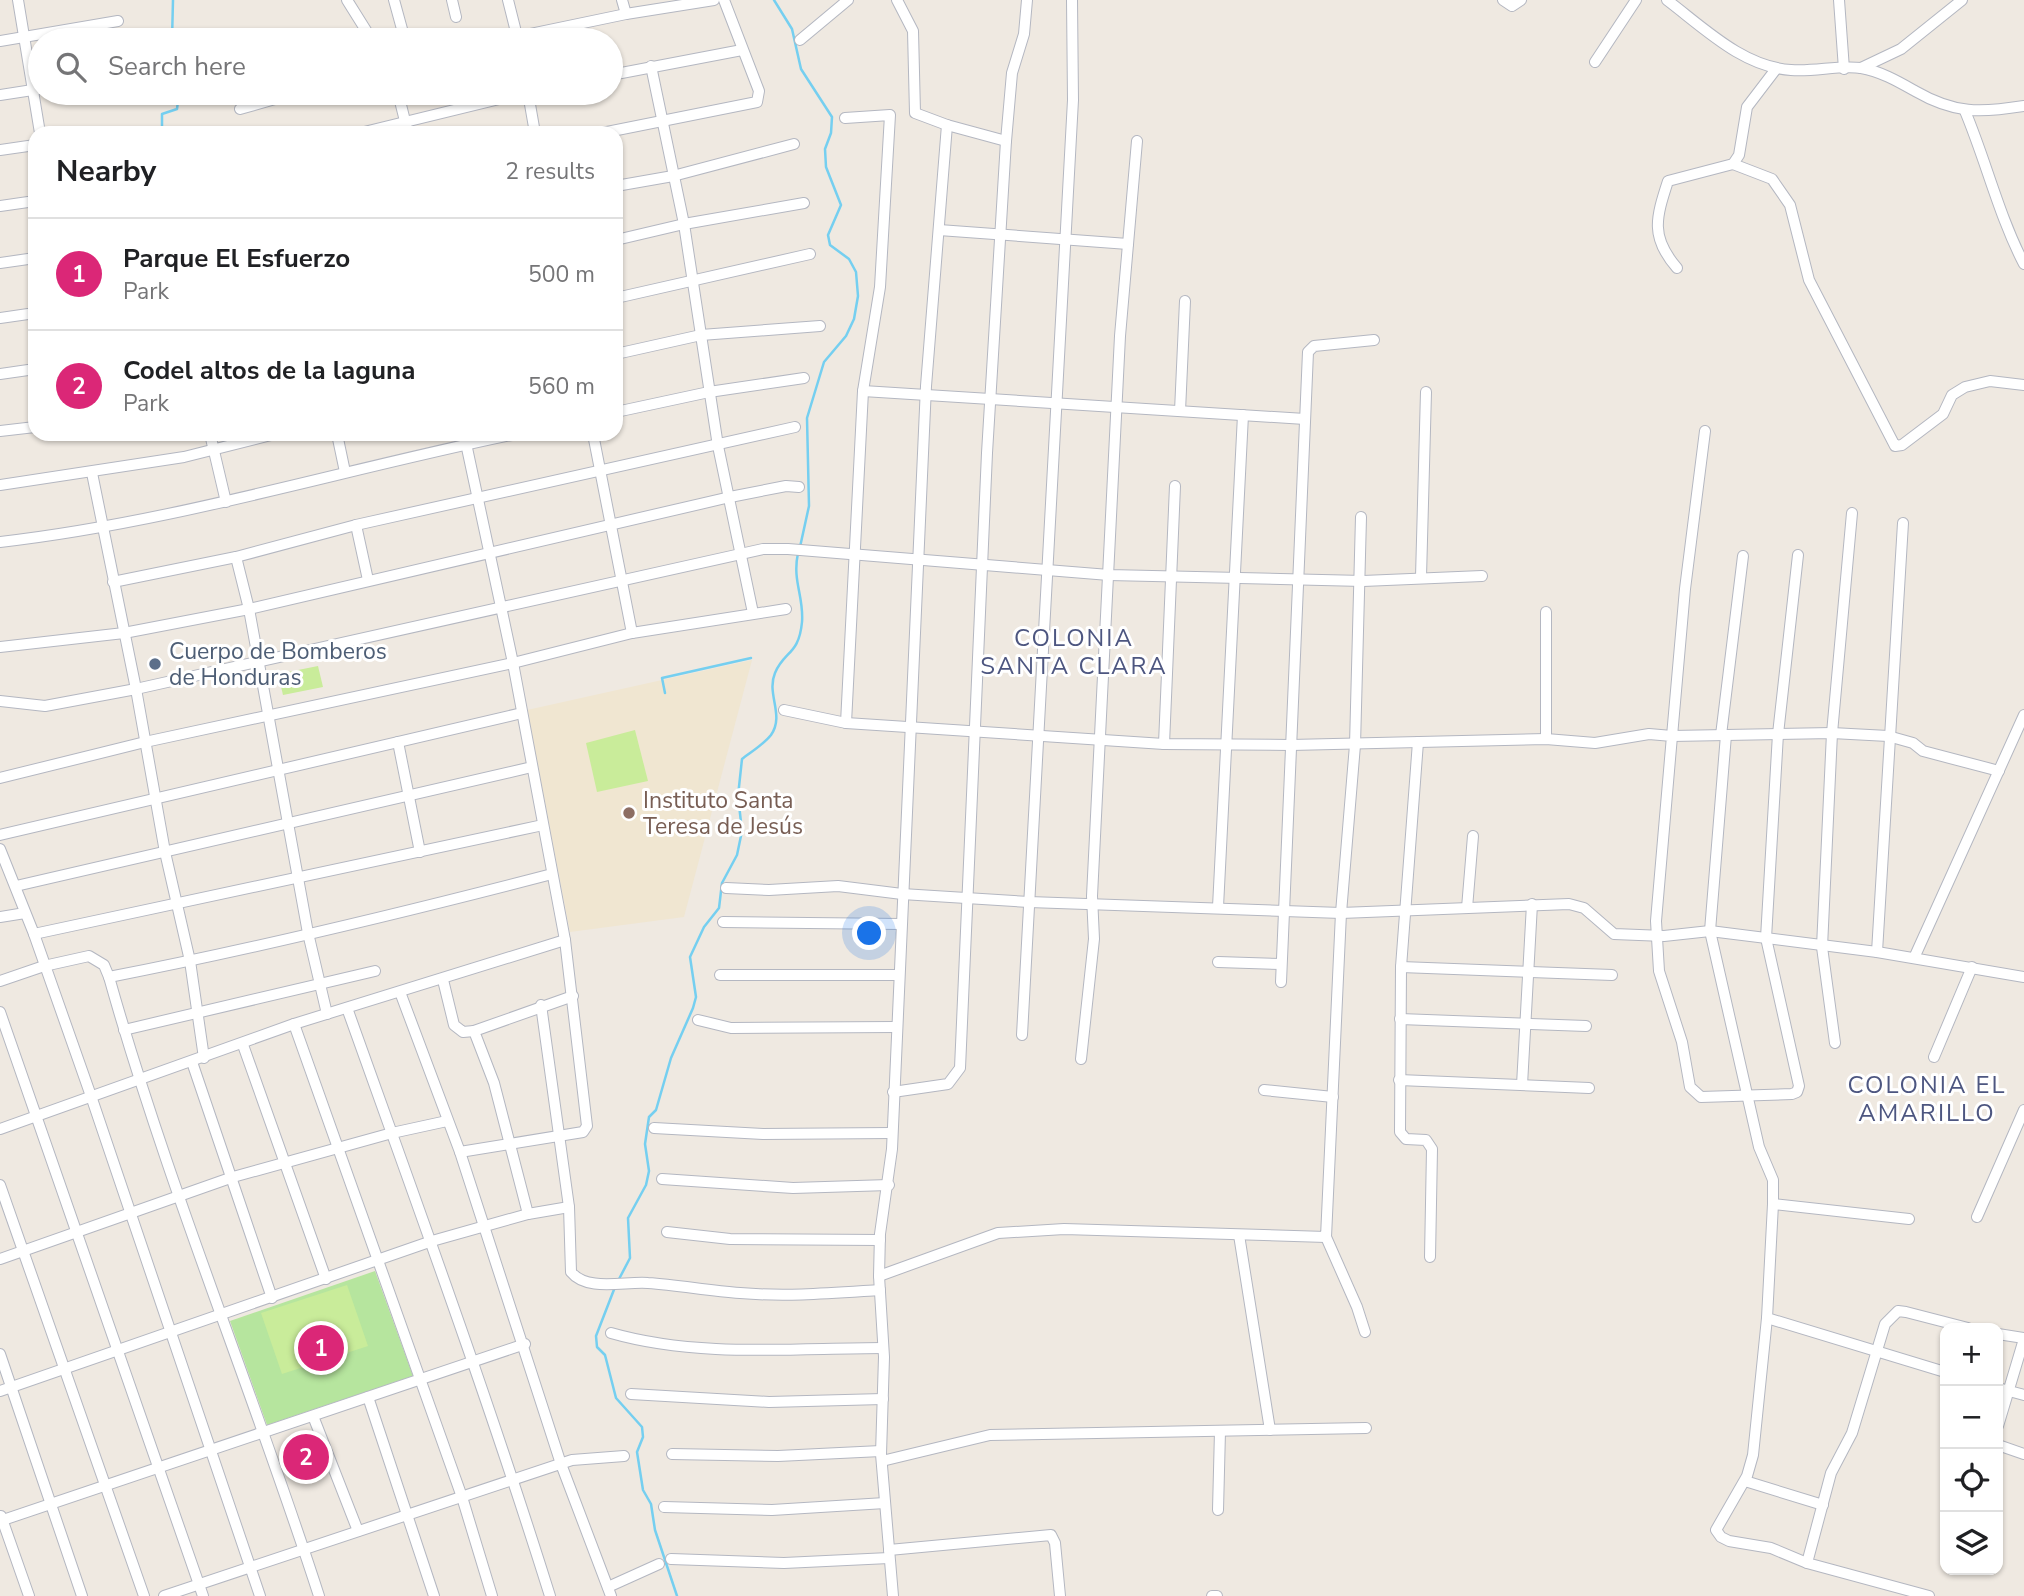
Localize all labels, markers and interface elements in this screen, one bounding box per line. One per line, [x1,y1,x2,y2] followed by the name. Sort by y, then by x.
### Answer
[28,28,623,105] search box
[52,48,90,86] icon: search
[108,49,246,84] text: Search here
[56,151,156,192] text: Nearby
[505,156,595,187] text: 2 results
[123,241,350,276] text: Parque El Esfuerzo
[72,259,86,290] text: 1
[528,259,595,290] text: 500 m
[123,276,169,307] text: Park
[123,353,415,388] text: Codel altos de la laguna
[72,371,86,402] text: 2
[528,371,595,402] text: 560 m
[123,388,169,419] text: Park
[980,622,1168,682] district label: COLONIA SANTA CLARA
[169,636,387,693] place label: Cuerpo de Bomberos de Honduras
[147,656,163,672] marker: Cuerpo de Bomberos de Honduras
[643,785,803,842] place label: Instituto Santa Teresa de Jesús
[621,805,637,821] marker: Instituto Santa Teresa de Jesús
[852,916,886,950] your location
[1847,1069,2007,1129] district label: COLONIA EL AMARILLO
[298,1322,344,1374] pin: 1
[1940,1323,2003,1575] map controls
[1940,1323,2003,1386] button: +
[1940,1386,2003,1449] button: −
[283,1431,329,1483] pin: 2
[1940,1449,2003,1512] button: locate
[1940,1512,2003,1575] button: layers

